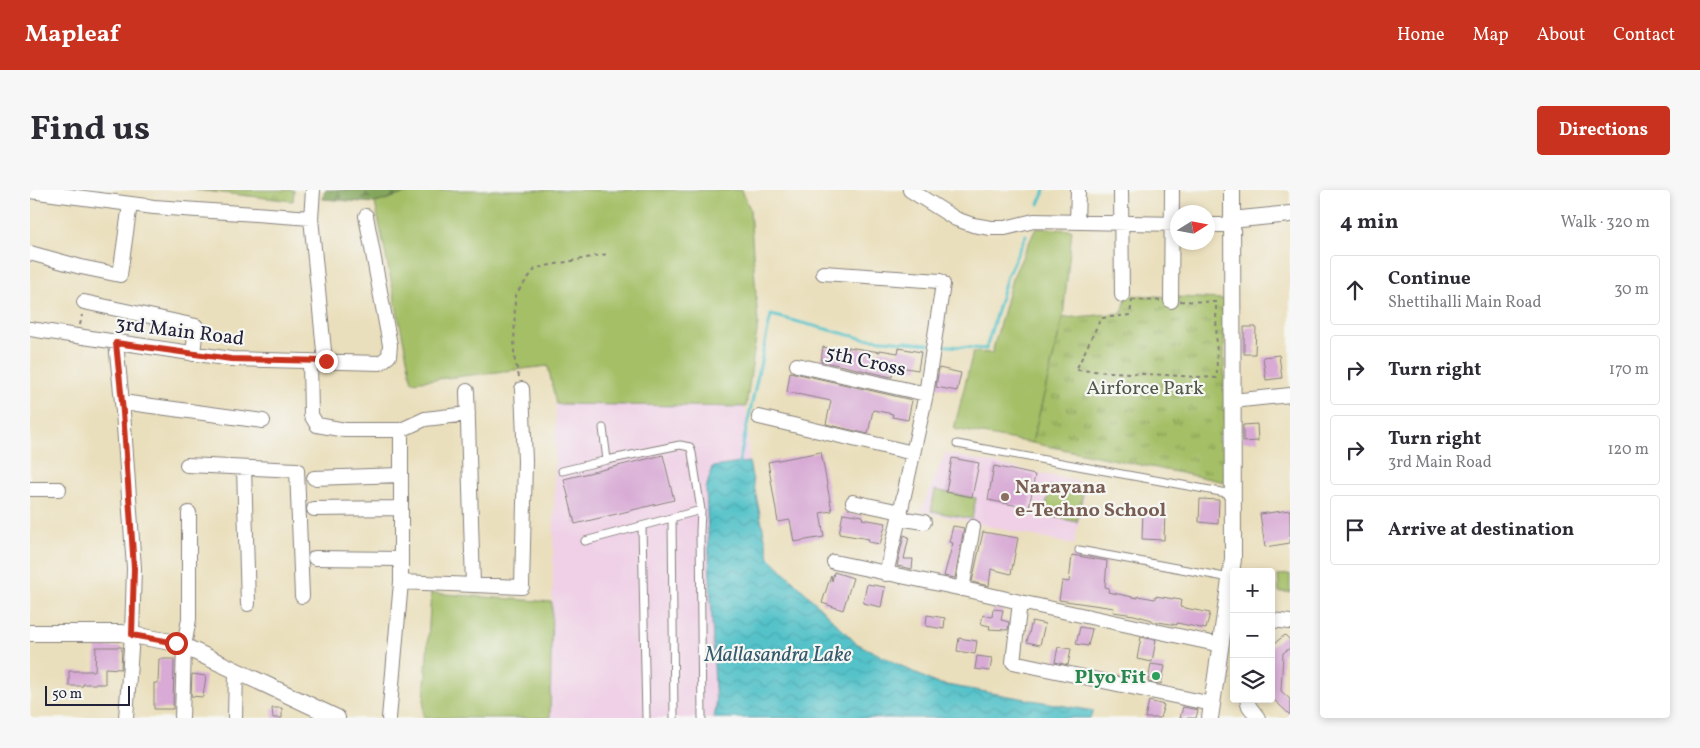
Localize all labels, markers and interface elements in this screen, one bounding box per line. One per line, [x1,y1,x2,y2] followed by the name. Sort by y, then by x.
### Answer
[25,18,119,52] text: Mapleaf
[1397,23,1445,48] text: Home
[1473,23,1509,48] text: Map
[1537,23,1585,48] text: About
[1613,23,1675,48] text: Contact
[30,106,150,154] text: Find us
[1537,106,1670,155] button: Directions
[1170,205,1215,250] north arrow
[1340,208,1399,237] text: 4 min
[1560,212,1650,234] text: Walk · 320 m
[1388,266,1471,292] text: Continue
[1341,276,1369,304] icon: ahead
[1614,279,1649,301] text: 30 m
[1388,292,1542,314] text: Shettihalli Main Road
[114,310,246,354] street label: 3rd Main Road
[823,339,909,385] street label: 5th Cross
[315,350,338,373] route end
[1341,356,1369,384] icon: right
[1388,357,1481,383] text: Turn right
[1609,359,1649,381] text: 170 m
[1086,375,1204,403] park label: Airforce Park
[1388,426,1481,452] text: Turn right
[1341,436,1369,464] icon: right
[1607,439,1649,461] text: 120 m
[1388,452,1492,474] text: 3rd Main Road
[1015,474,1167,525] place label: Narayana e-Techno School
[999,491,1011,503] marker: Narayana e-Techno School
[1341,516,1369,544] icon: arrive
[1388,517,1574,543] text: Arrive at destination
[1230,568,1275,703] map controls
[1230,568,1275,613] button: +
[1230,613,1275,658] button: −
[165,632,188,655] route start
[704,641,852,670] water label: Mallasandra Lake
[1230,658,1275,703] button: layers
[1074,664,1146,692] place label: Plyo Fit
[1150,670,1162,682] marker: Plyo Fit
[45,683,130,706] scale bar
[52,685,82,704] text: 50 m

